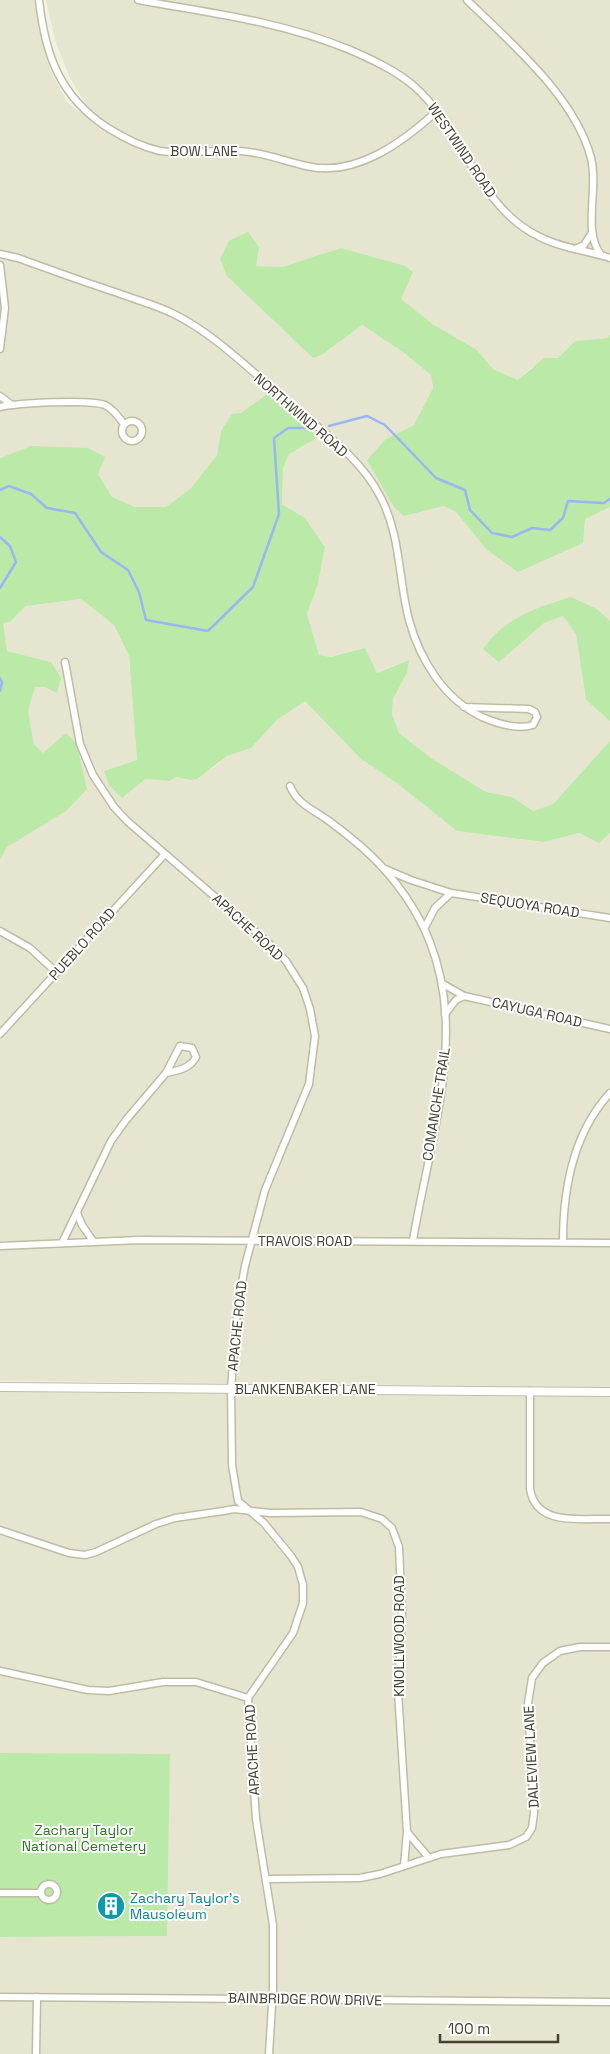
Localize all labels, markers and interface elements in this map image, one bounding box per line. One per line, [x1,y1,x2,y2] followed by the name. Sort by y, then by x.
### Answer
[424,99,500,201] street label: WESTWIND ROAD
[170,142,238,160] street label: BOW LANE
[250,369,352,461] street label: NORTHWIND ROAD
[479,888,581,922] street label: SEQUOYA ROAD
[209,889,287,965] street label: APACHE ROAD
[45,904,119,984] street label: PUEBLO ROAD
[490,993,584,1031] street label: CAYUGA ROAD
[418,1046,454,1162] street label: COMANCHE TRAIL
[258,1232,352,1250] street label: TRAVOIS ROAD
[223,1280,251,1372] street label: APACHE ROAD
[234,1380,376,1398] street label: BLANKENBAKER LANE
[390,1575,408,1697] street label: KNOLLWOOD ROAD
[241,1704,263,1796] street label: APACHE ROAD
[519,1705,543,1809] street label: DALEVIEW LANE
[22,1821,146,1855] park label: Zachary Taylor National Cemetery
[130,1889,240,1923] place label: Zachary Taylor's Mausoleum
[96,1891,126,1921] building icon: Zachary Taylor's Mausoleum
[228,1989,382,2009] street label: BAINBRIDGE ROW DRIVE
[440,2012,558,2044] scale bar
[448,2019,490,2038] text: 100 m

